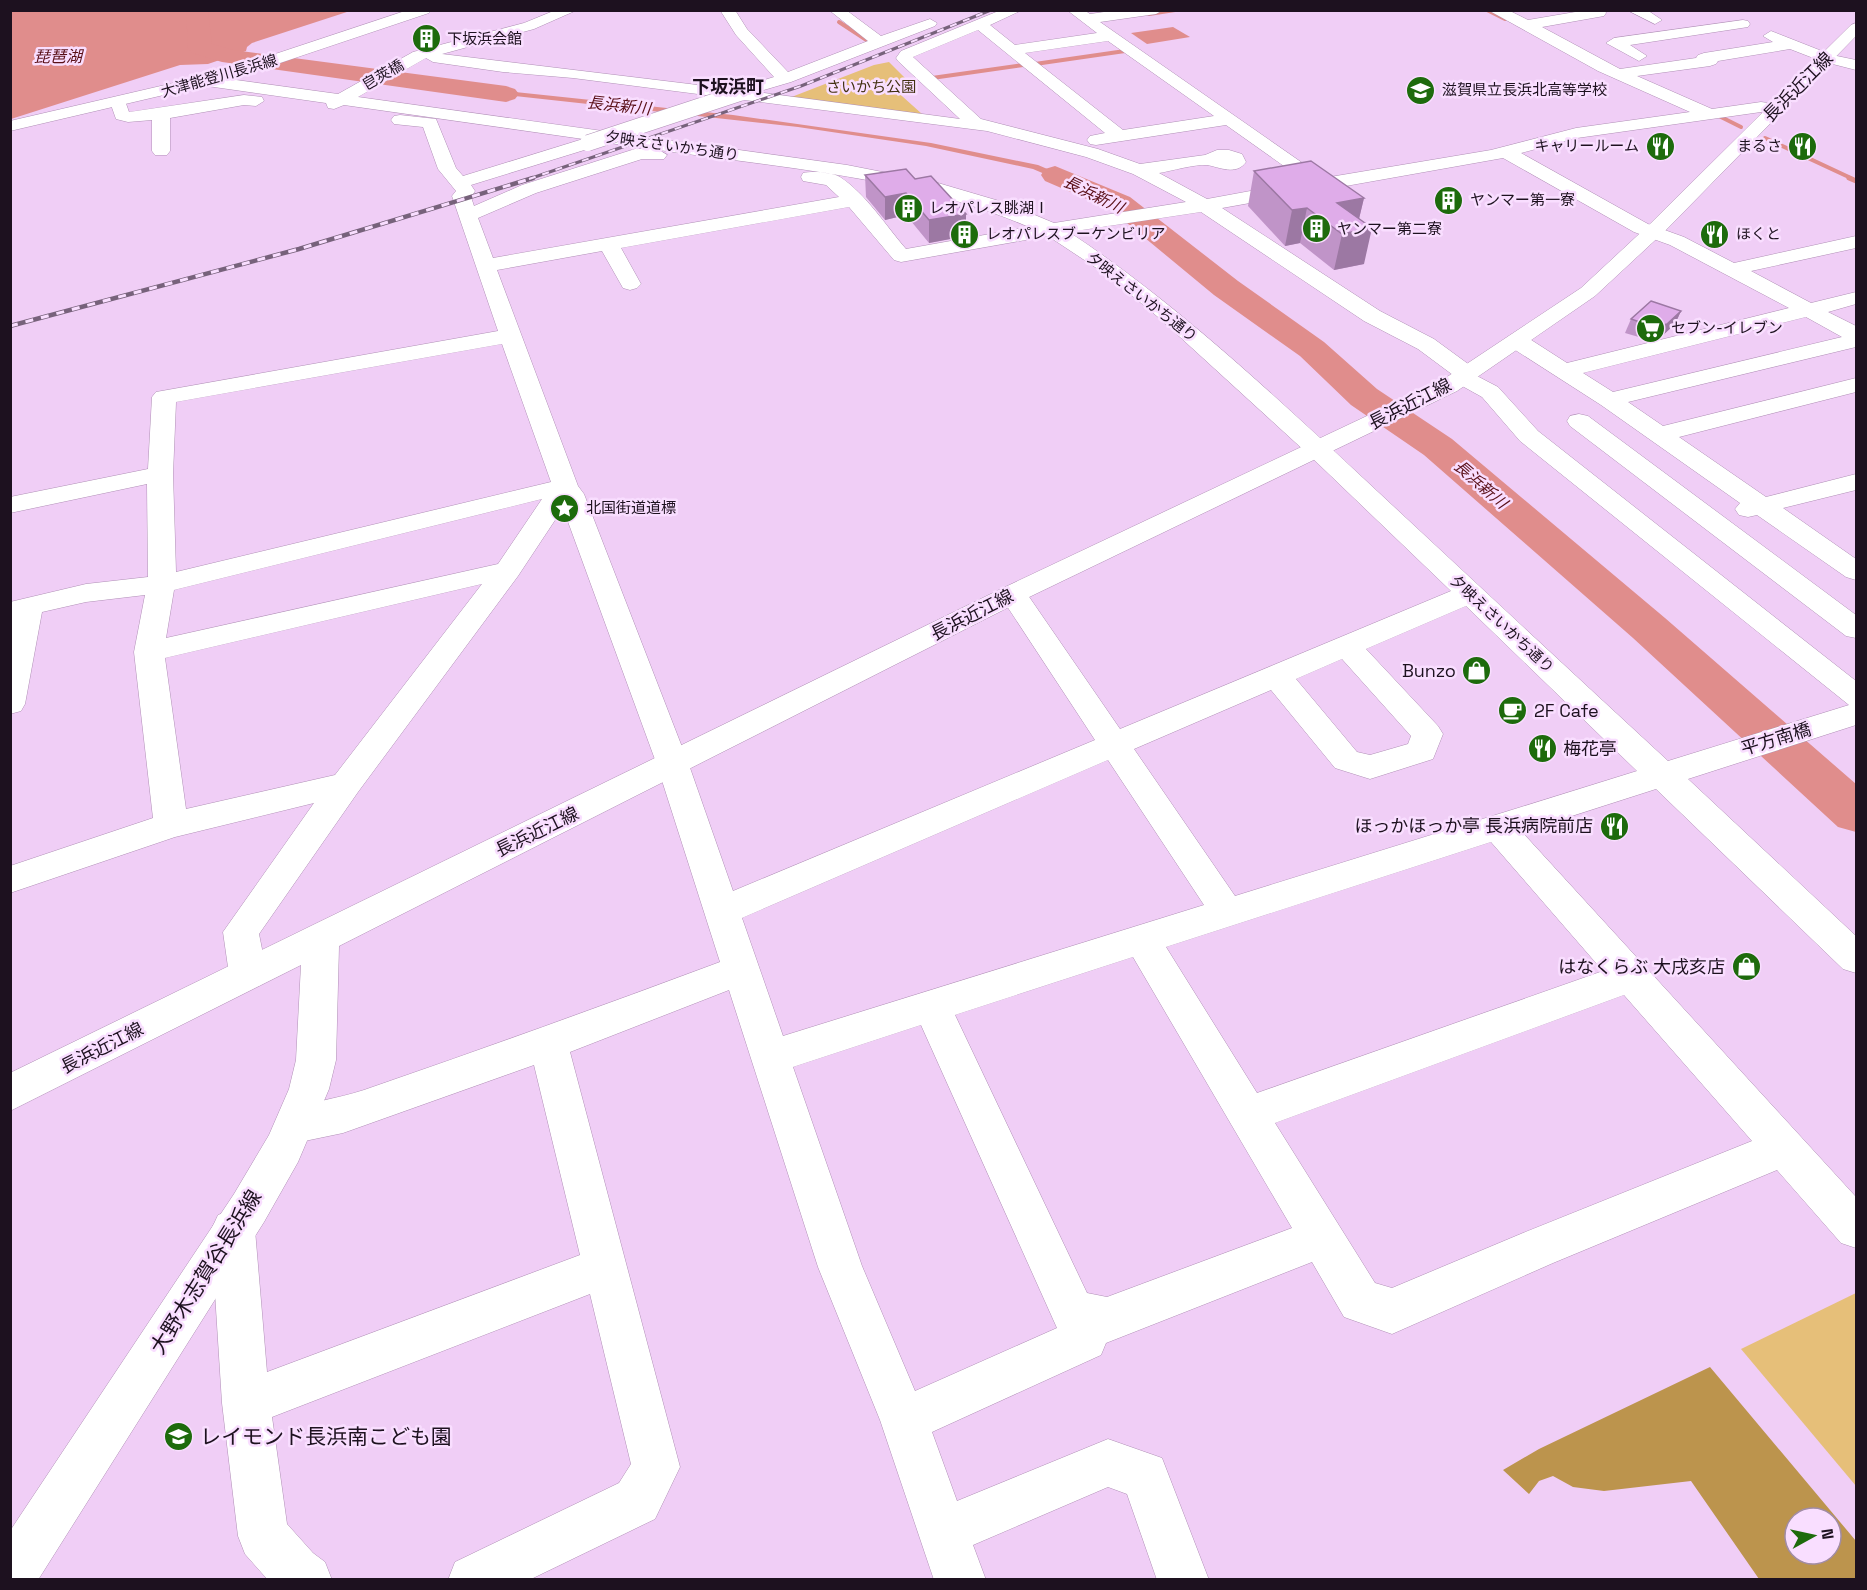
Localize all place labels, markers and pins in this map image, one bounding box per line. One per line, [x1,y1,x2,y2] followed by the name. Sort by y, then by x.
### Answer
[410,23,442,55] building icon: 下坂浜会館
[447,29,522,48] place label: 下坂浜会館
[1405,74,1437,106] school or university icon: 滋賀県立長浜北高等学校
[1442,80,1607,99] place label: 滋賀県立長浜北高等学校
[1644,130,1676,162] restaurant icon: キャリールーム
[1787,130,1819,162] restaurant icon: まるさ
[1534,136,1639,155] place label: キャリールーム
[1737,136,1782,155] place label: まるさ
[1433,184,1465,216] building icon: ヤンマー第一寮
[1470,190,1575,209] place label: ヤンマー第一寮
[892,192,924,224] building icon: レオパレス眺湖Ⅰ
[929,198,1049,217] place label: レオパレス眺湖Ⅰ
[1300,213,1332,245] building icon: ヤンマー第二寮
[949,218,981,250] building icon: レオパレスブーケンビリア
[1699,218,1731,250] restaurant icon: ほくと
[1337,219,1442,238] place label: ヤンマー第二寮
[986,224,1166,243] place label: レオパレスブーケンビリア
[1736,224,1781,243] place label: ほくと
[1634,312,1666,344] supermarket icon: セブン-イレブン
[1671,318,1783,337] place label: セブン-イレブン
[549,492,581,524] place icon: 北国街道道標
[586,498,676,517] place label: 北国街道道標
[1461,655,1493,687] shop icon: Bunzo
[1402,659,1456,682] place label: Bunzo
[1497,695,1529,727] cafe icon: 2F Cafe
[1534,699,1599,722] place label: 2F Cafe
[1526,733,1558,765] restaurant icon: 梅花亭
[1563,737,1617,760] place label: 梅花亭
[1598,810,1630,842] restaurant icon: ほっかほっか亭 長浜病院前店
[1354,814,1593,837] place label: ほっかほっか亭 長浜病院前店
[1730,951,1762,983] shop icon: はなくらぶ 大戌亥店
[1558,955,1725,978] place label: はなくらぶ 大戌亥店
[163,1421,195,1453] school or university icon: レイモンド長浜南こども園
[200,1423,452,1450] place label: レイモンド長浜南こども園

